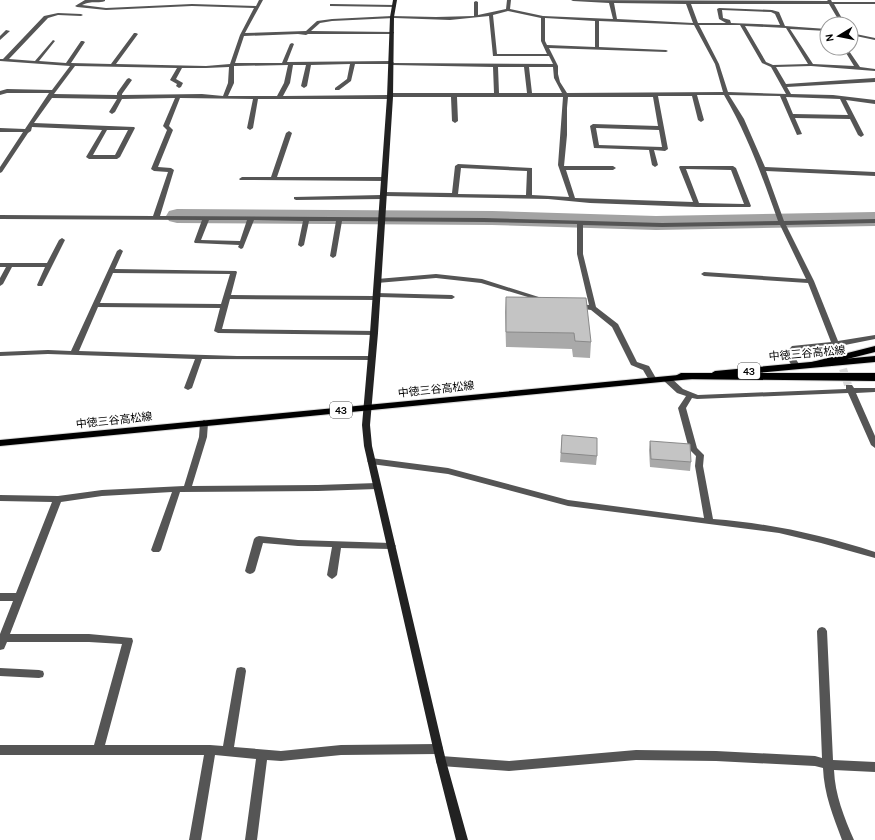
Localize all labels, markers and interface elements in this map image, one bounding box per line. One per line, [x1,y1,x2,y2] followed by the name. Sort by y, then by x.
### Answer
[819,16,859,56] north arrow
[823,33,837,43] text: N
[768,344,846,363] street label: 中徳三谷高松線
[738,363,760,379] road number: 43
[397,379,475,400] street label: 中徳三谷高松線
[330,402,352,418] road number: 43
[75,410,153,431] street label: 中徳三谷高松線

